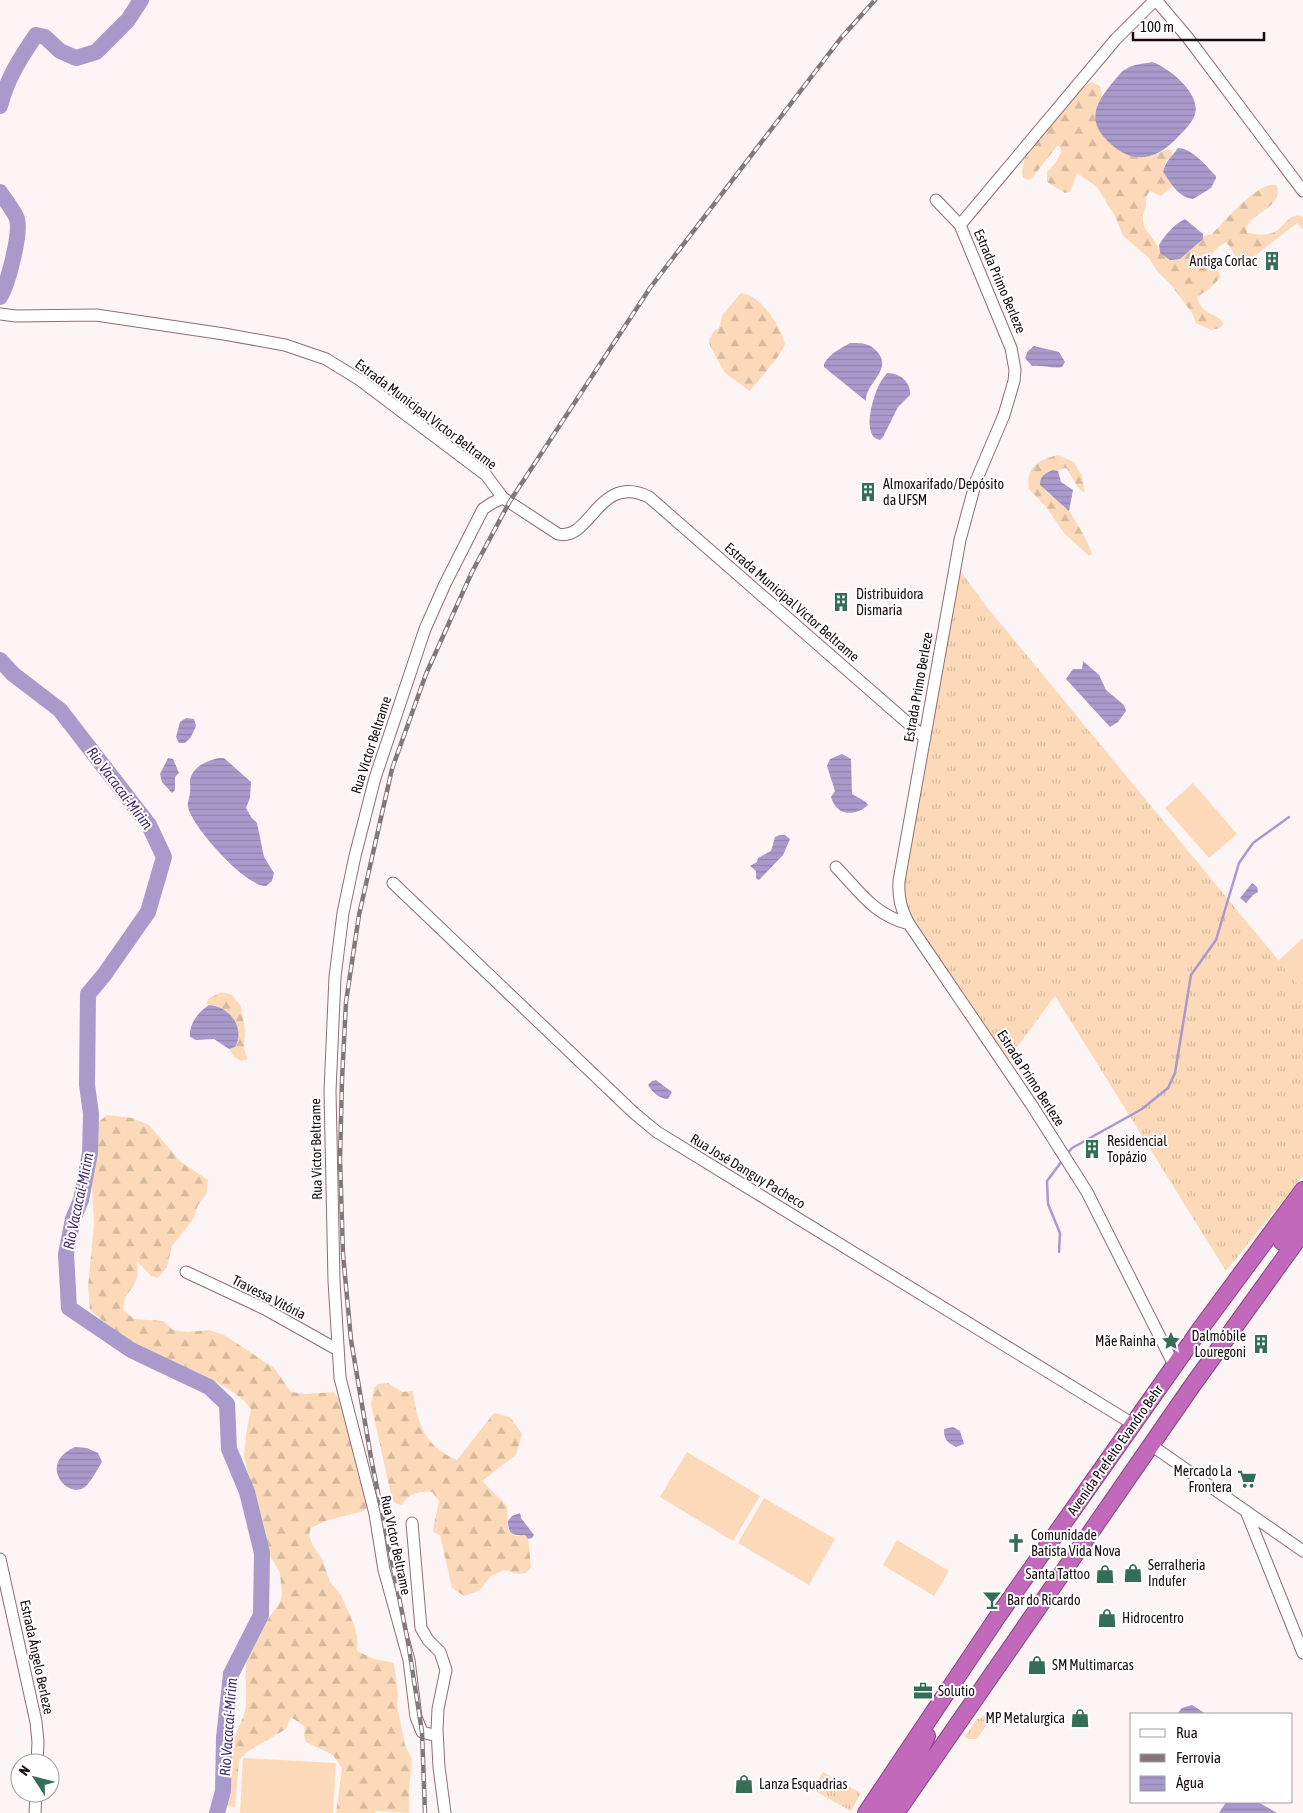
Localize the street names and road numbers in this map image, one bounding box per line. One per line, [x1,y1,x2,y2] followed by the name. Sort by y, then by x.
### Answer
[971,227,1029,335] street label: Estrada Primo Berleze
[352,356,500,472] street label: Estrada Municipal Victor Beltrame
[721,539,863,665] street label: Estrada Municipal Victor Beltrame
[900,631,936,743] street label: Estrada Primo Berleze
[348,694,394,796] street label: Rua Victor Beltrame
[994,1027,1068,1129] street label: Estrada Primo Berleze
[307,1098,325,1200] street label: Rua Victor Beltrame
[688,1130,808,1212] street label: Rua José Danguy Pacheco
[230,1272,308,1322] street label: Travessa Vitória
[1064,1381,1167,1518] street label: Avenida Prefeito Evandro Behr
[378,1494,414,1596] street label: Rua Victor Beltrame
[17,1598,57,1716] street label: Estrada Ângelo Berleze

